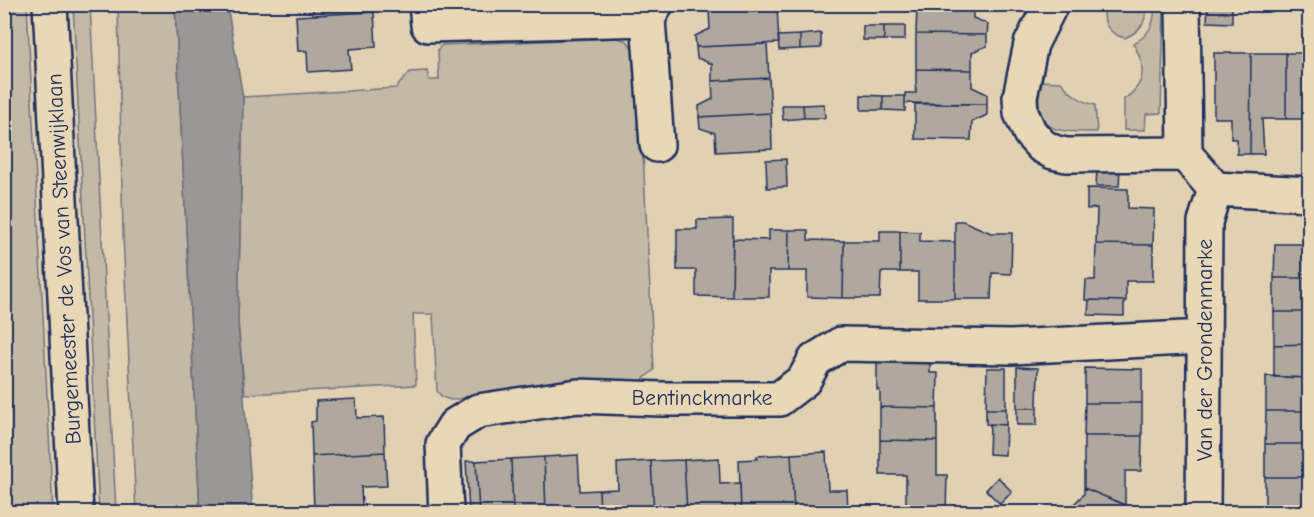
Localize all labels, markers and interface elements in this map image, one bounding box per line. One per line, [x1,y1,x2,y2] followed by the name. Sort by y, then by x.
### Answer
[41,73,87,445] street label: Burgemeester de Vos van Steenwijklaan
[1192,239,1218,461] street label: Van der Grondenmarke
[631,385,773,411] street label: Bentinckmarke

